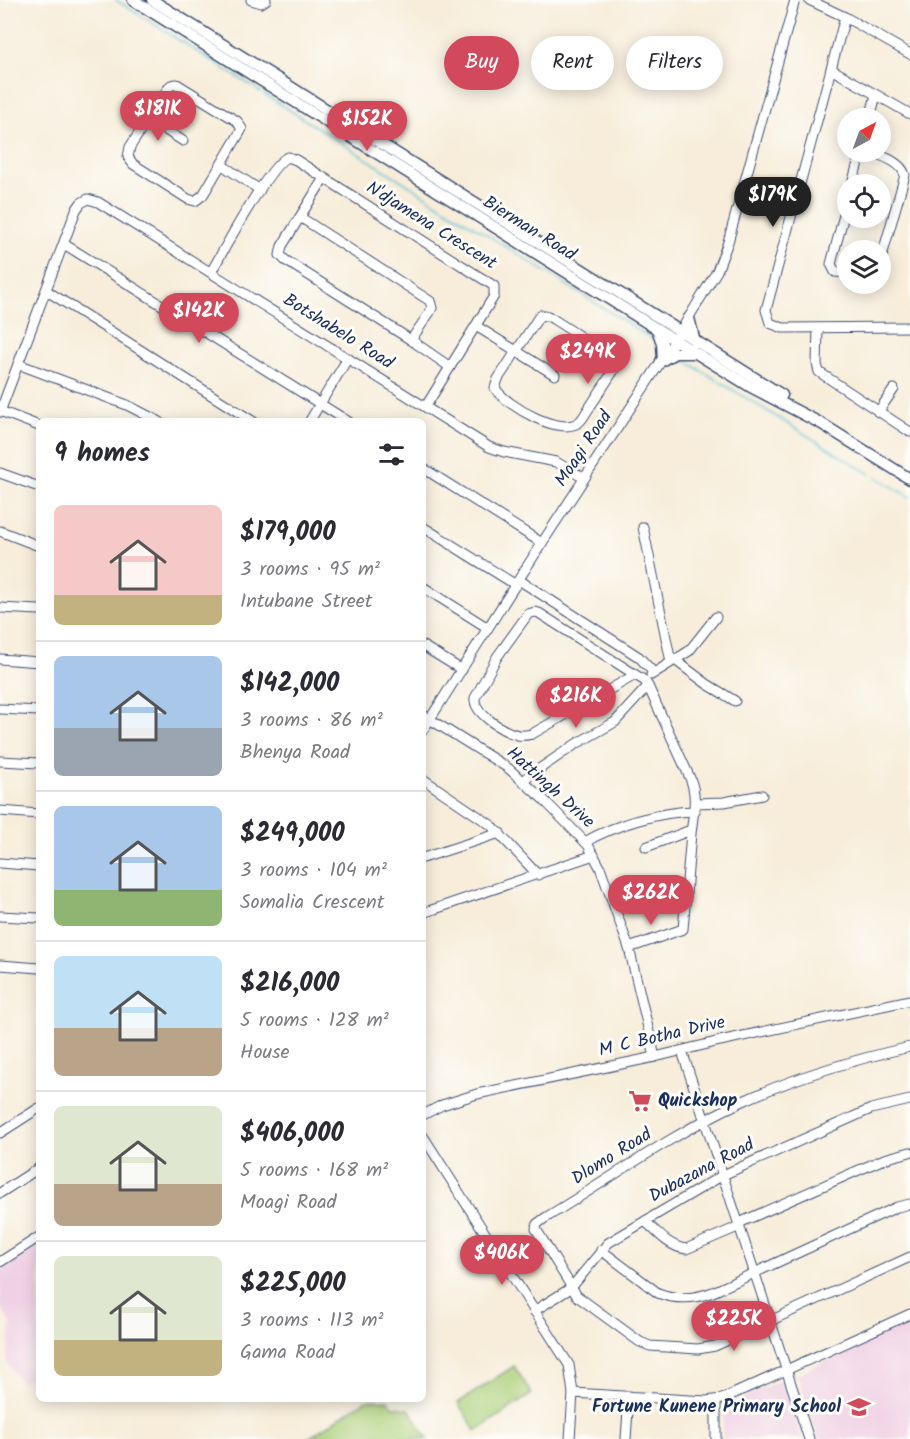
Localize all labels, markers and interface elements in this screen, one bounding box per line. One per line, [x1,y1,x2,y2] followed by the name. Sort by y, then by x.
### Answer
[444,36,519,90] chip: Buy
[531,36,614,90] chip: Rent
[626,36,723,90] chip: Filters
[116,91,200,142] pin: $181K
[134,94,182,126] text: $181K
[325,101,409,152] pin: $152K
[341,104,393,136] text: $152K
[837,108,891,162] north arrow
[837,108,891,294] map controls
[360,174,503,278] street label: N'djamena Crescent
[837,174,891,228] button: locate
[731,177,815,228] pin: $179K
[748,180,798,212] text: $179K
[477,189,582,270] street label: Bierman Road
[837,240,891,294] button: layers
[277,286,400,378] street label: Botshabelo Road
[157,293,241,344] pin: $142K
[173,296,225,328] text: $142K
[546,334,630,385] pin: $249K
[560,337,616,369] text: $249K
[548,404,621,493] street label: Moagi Road
[54,433,150,475] text: 9 homes
[375,438,408,471] icon: filters
[240,512,336,554] text: $179,000
[102,529,174,601] icon: home
[240,554,380,586] text: 3 rooms · 95 m²
[240,586,373,618] text: Intubane Street
[240,663,339,705] text: $142,000
[534,678,618,729] pin: $216K
[102,680,174,752] icon: home
[550,681,602,713] text: $216K
[240,705,383,737] text: 3 rooms · 86 m²
[240,737,350,769] text: Bhenya Road
[499,740,601,836] street label: Hattingh Drive
[240,813,345,855] text: $249,000
[102,830,174,902] icon: home
[240,855,387,887] text: 3 rooms · 104 m²
[609,875,693,926] pin: $262K
[622,878,680,910] text: $262K
[240,887,384,919] text: Somalia Crescent
[240,963,339,1005] text: $216,000
[102,980,174,1052] icon: home
[240,1005,389,1037] text: 5 rooms · 128 m²
[596,1008,728,1066] street label: M C Botha Drive
[240,1037,290,1069] text: House
[658,1087,738,1116] place label: Quickshop
[627,1088,653,1114] supermarket icon: Quickshop
[240,1113,344,1155] text: $406,000
[566,1120,659,1193] street label: Dlomo Road
[102,1130,174,1202] icon: home
[644,1131,761,1211] street label: Dubazana Road
[240,1155,388,1187] text: 5 rooms · 168 m²
[240,1187,337,1219] text: Moagi Road
[460,1235,544,1286] pin: $406K
[474,1238,530,1270] text: $406K
[240,1263,346,1305] text: $225,000
[102,1280,174,1352] icon: home
[692,1301,776,1352] pin: $225K
[705,1304,763,1336] text: $225K
[240,1305,383,1337] text: 3 rooms · 113 m²
[240,1337,335,1369] text: Gama Road
[592,1393,841,1422] place label: Fortune Kunene Primary School
[846,1394,872,1420] school or university icon: Fortune Kunene Primary School

